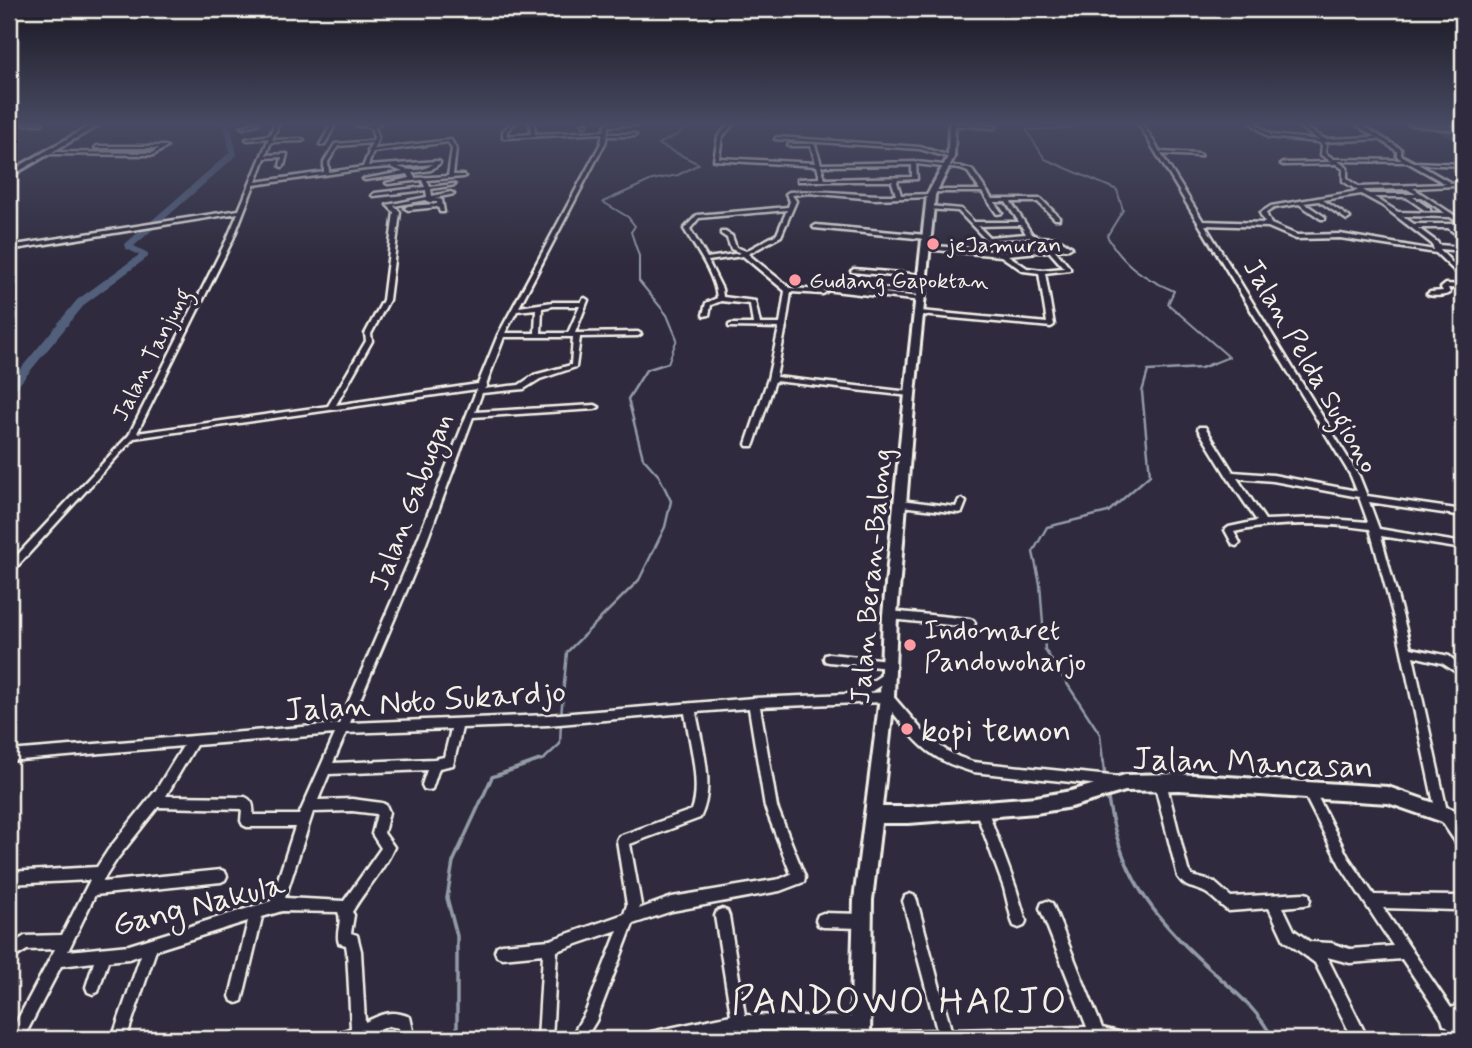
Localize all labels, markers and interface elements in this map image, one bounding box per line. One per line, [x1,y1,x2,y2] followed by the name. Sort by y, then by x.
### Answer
[946,231,1062,261] place label: jeJamuran
[925,236,941,252] marker: jeJamuran
[1231,252,1386,482] street label: Jalan Pelda Sugiono
[809,267,988,297] place label: Gudang Gapoktan
[787,272,803,288] marker: Gudang Gapoktan
[106,283,201,428] street label: Jalan Tanjung
[362,408,465,597] street label: Jalan Gabugan
[843,447,902,706] street label: Jalan Beran-Balong
[924,613,1086,682] place label: Indomaret Pandowoharjo
[902,637,918,653] marker: Indomaret Pandowoharjo
[283,670,568,734] street label: Jalan Noto Sukardjo
[921,710,1071,754] place label: kopi temon
[899,721,915,737] marker: kopi temon
[1132,738,1374,790] street label: Jalan Mancasan
[108,863,290,951] street label: Gang Nakula
[732,978,1068,1027] district label: PANDOWO HARJO

